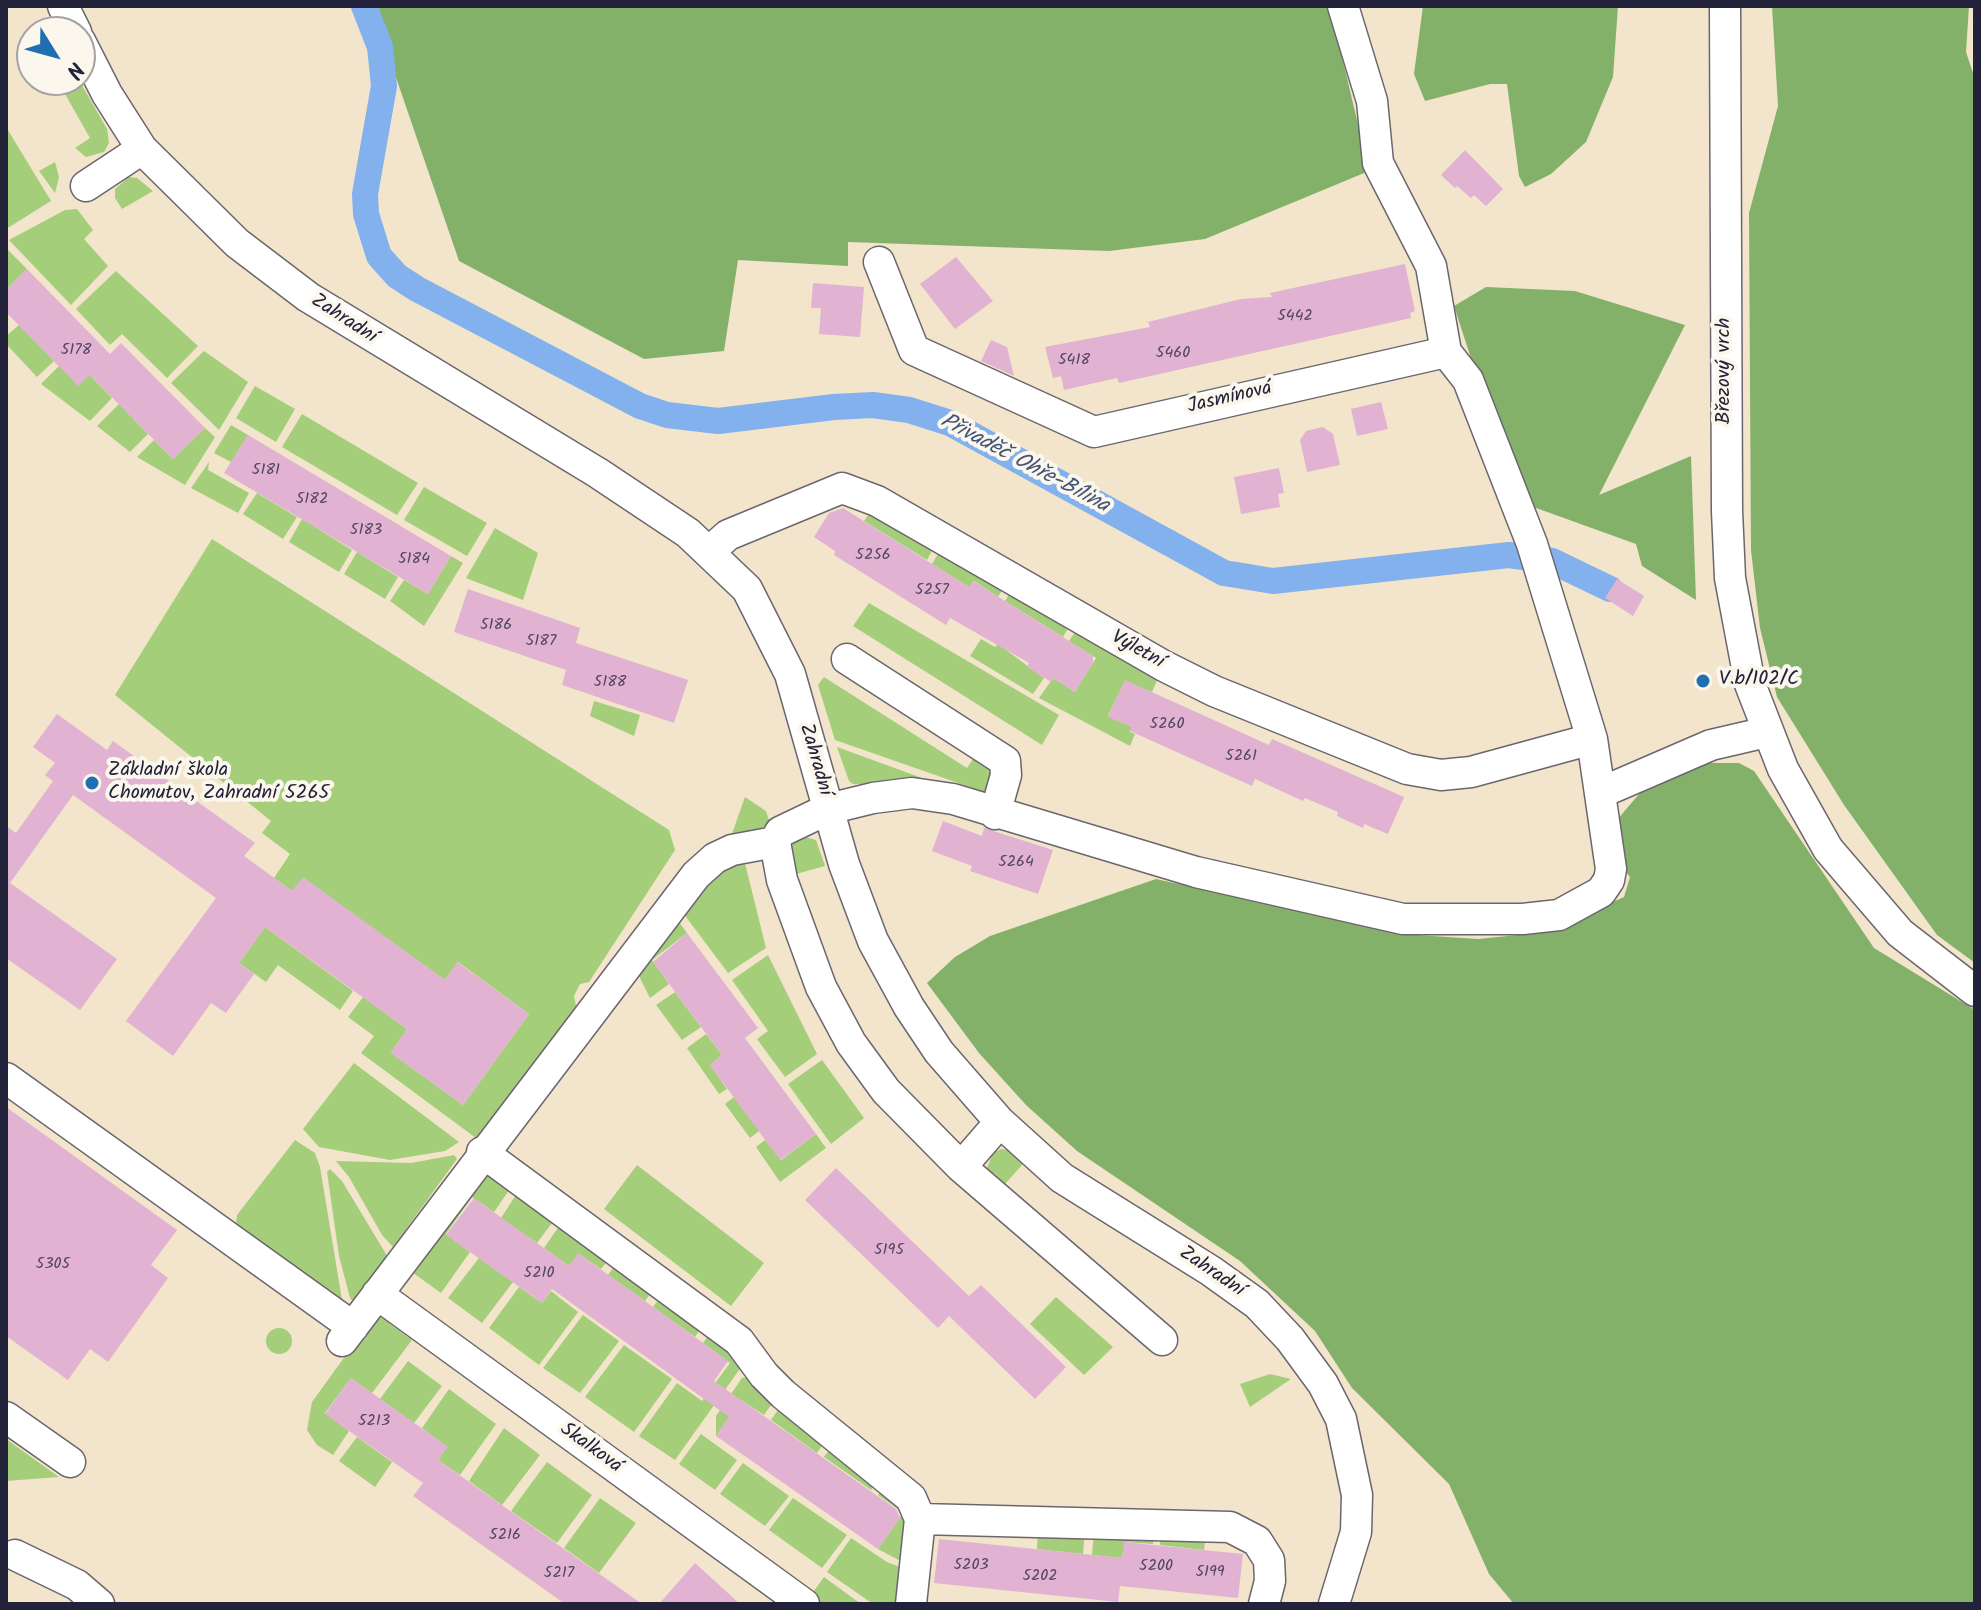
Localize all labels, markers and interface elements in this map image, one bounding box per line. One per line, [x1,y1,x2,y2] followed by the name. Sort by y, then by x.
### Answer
[16,16,96,96] north arrow
[56,53,92,86] text: N
[305,290,381,350] street label: Zahradní
[1277,307,1313,327] house number: 5442
[1714,318,1738,424] street label: Březový vrch
[61,341,91,361] house number: 5178
[1156,344,1190,364] house number: 5460
[1058,351,1090,371] house number: 5418
[1186,378,1274,420] street label: Jasmínová
[935,409,1113,521] water label: Přivaděč Ohře-Bílina
[252,461,280,481] house number: 5181
[296,490,328,510] house number: 5182
[350,521,382,541] house number: 5183
[855,546,891,566] house number: 5256
[398,550,430,570] house number: 5184
[915,581,949,601] house number: 5257
[480,616,512,636] house number: 5186
[1106,627,1168,675] street label: Výletní
[526,632,556,652] house number: 5187
[1719,669,1799,693] place label: V.b/102/C
[1694,672,1712,690] marker: V.b/102/C
[594,673,626,693] house number: 5188
[1150,715,1184,735] house number: 5260
[792,721,836,799] street label: Zahradní
[1225,747,1257,767] house number: 5261
[108,760,329,807] place label: Základní škola Chomutov, Zahradní 5265
[83,774,101,792] marker: Základní škola Chomutov, Zahradní 5265
[998,853,1034,873] house number: 5264
[874,1241,904,1261] house number: 5195
[1174,1242,1248,1304] street label: Zahradní
[36,1255,70,1275] house number: 5305
[524,1264,554,1284] house number: 5210
[358,1412,390,1432] house number: 5213
[554,1419,626,1479] street label: Skalková
[489,1526,521,1546] house number: 5216
[953,1556,989,1576] house number: 5203
[1139,1557,1173,1577] house number: 5200
[1195,1563,1225,1583] house number: 5199
[544,1564,574,1584] house number: 5217
[1022,1567,1058,1587] house number: 5202

